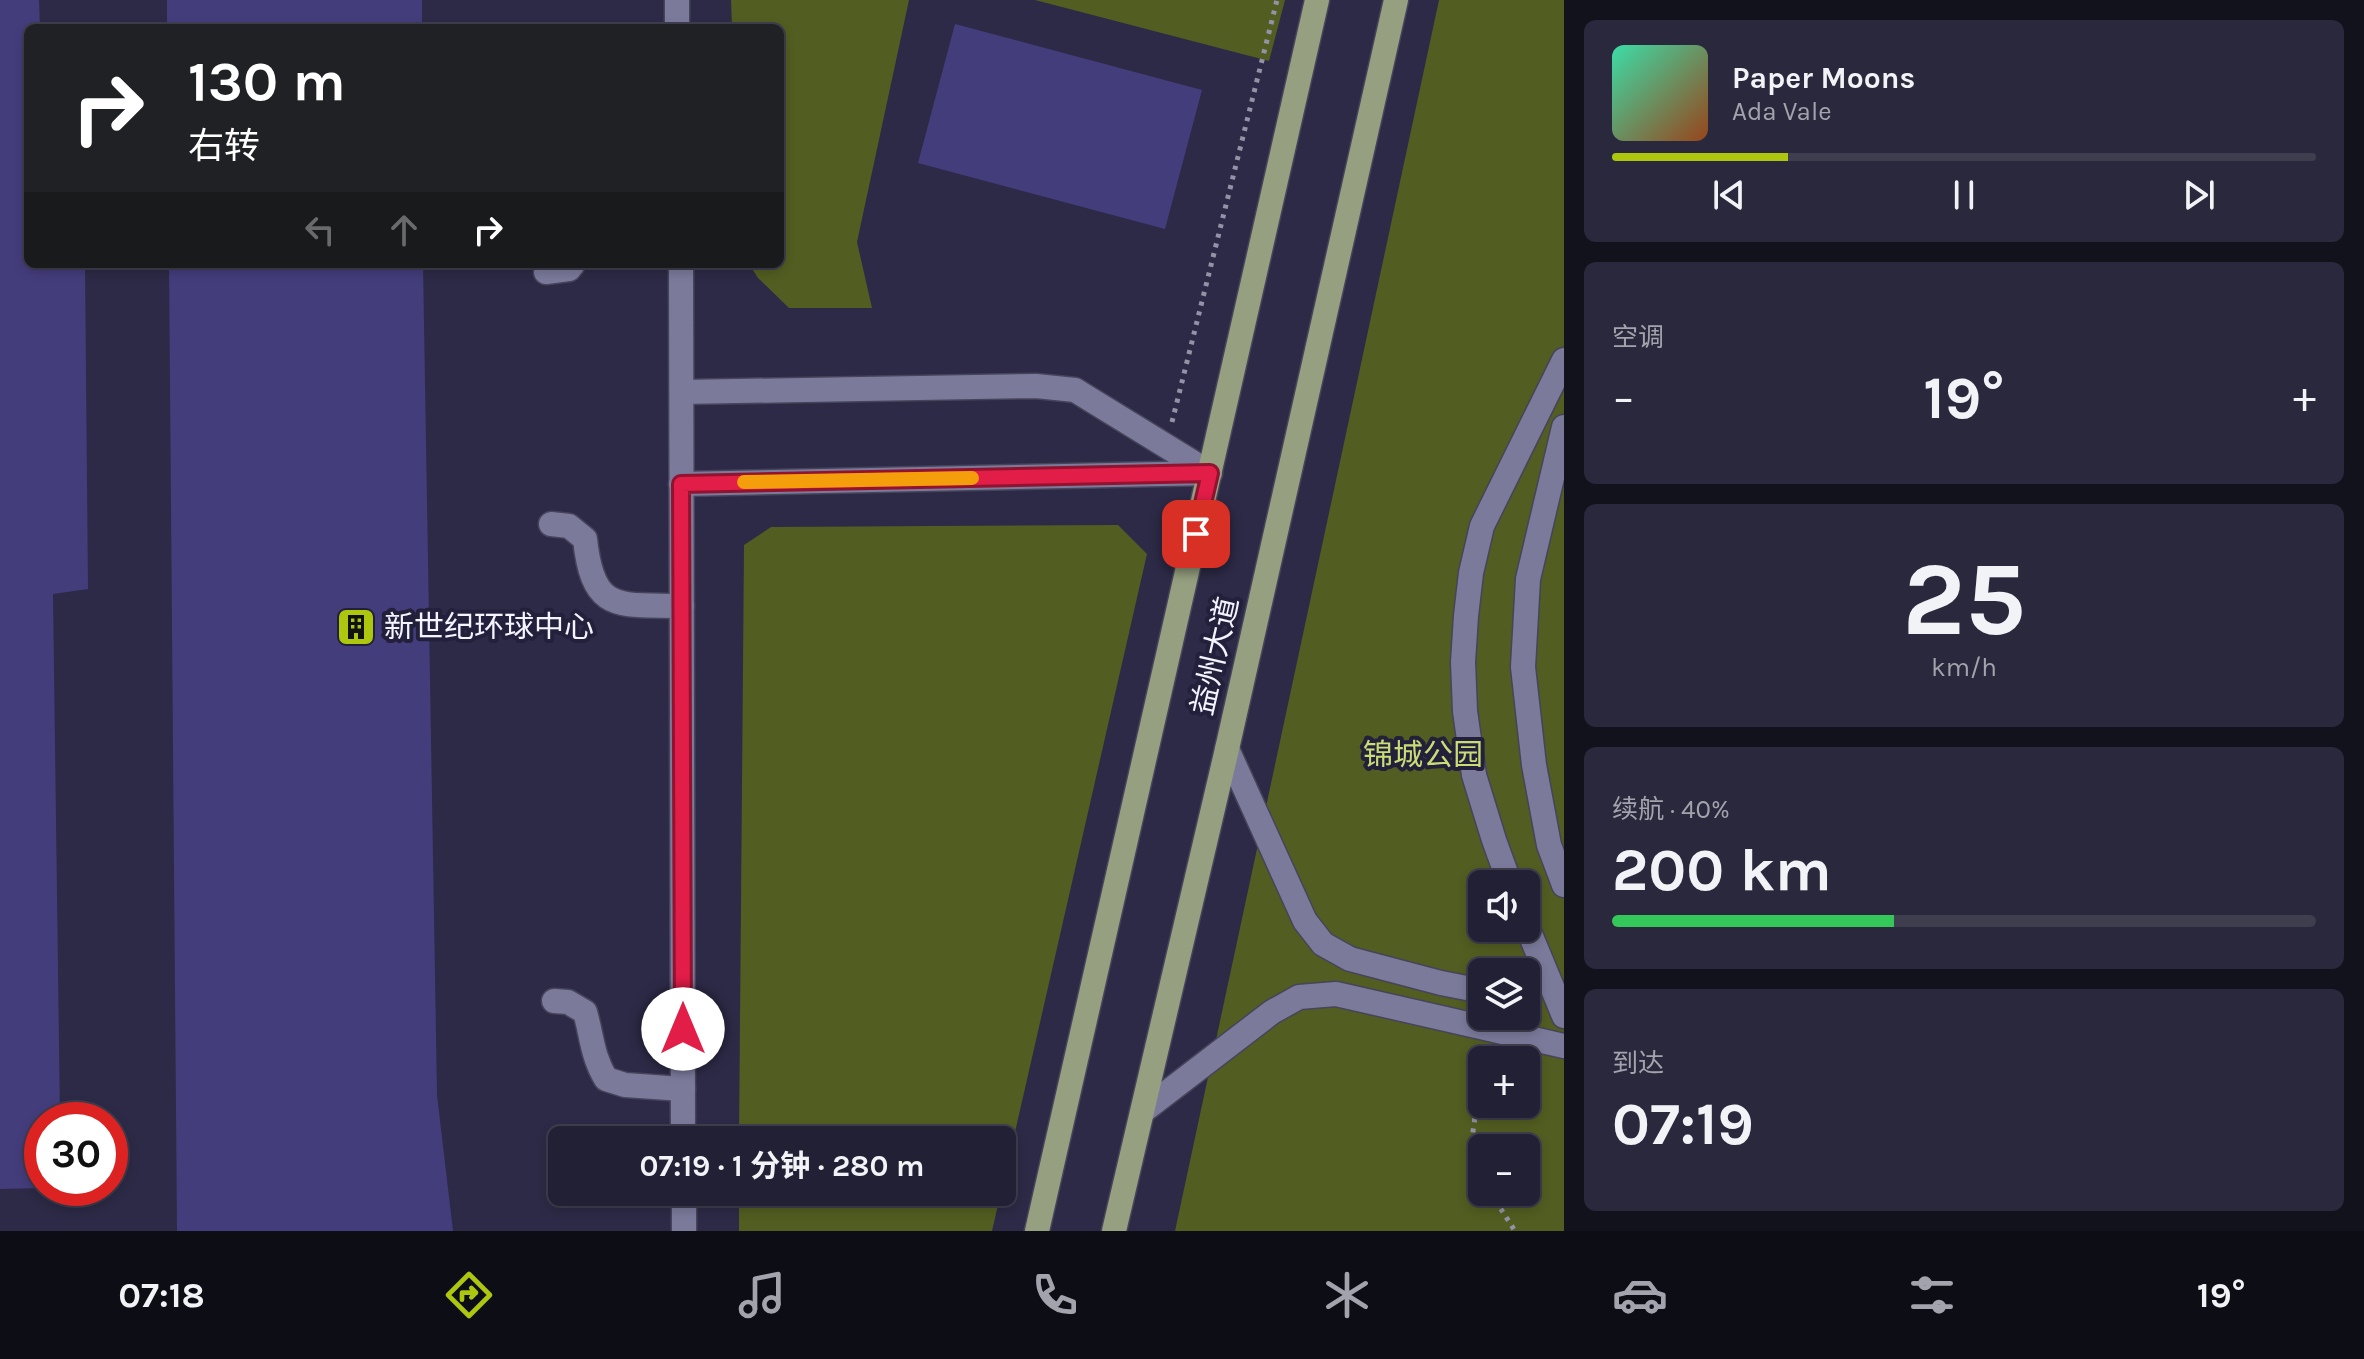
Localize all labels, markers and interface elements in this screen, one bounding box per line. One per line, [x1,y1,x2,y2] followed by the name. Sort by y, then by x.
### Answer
[188,49,346,114] text: 130 m
[56,56,160,160] icon: right
[1732,60,1915,96] text: Paper Moons
[1732,96,1832,127] text: Ada Vale
[188,125,260,167] text: 右转
[1707,173,1751,217] icon: previous
[1942,173,1986,217] icon: pause
[2177,173,2221,217] icon: next
[298,208,342,252] icon: left
[382,208,426,252] icon: ahead
[466,208,510,252] icon: right
[1612,322,1664,353] text: 空调
[1923,363,2005,433] text: 19°
[1612,372,1635,423] text: −
[2293,372,2316,423] text: +
[1162,500,1230,568] pin
[1174,512,1218,556] icon: arrive
[1902,539,2026,660] text: 25
[1184,593,1246,719] street label: 益州大道
[335,606,377,648] building icon: 新世纪环球中心
[384,609,594,645] place label: 新世纪环球中心
[1931,652,1997,683] text: km/h
[1363,737,1483,773] park label: 锦城公园
[1612,794,1730,825] text: 续航 · 40%
[1612,835,1832,905] text: 200 km
[1468,870,1540,1206] map controls
[1468,870,1540,942] button: sound
[1468,958,1540,1030] button: layers
[641,987,725,1071] position arrow
[1468,1046,1540,1118] button: +
[1612,1048,1664,1079] text: 到达
[1612,1089,1754,1159] text: 07:19
[24,1102,128,1206] speed limit sign: 30
[1468,1134,1540,1206] button: −
[639,1148,925,1184] text: 07:19 · 1 分钟 · 280 m
[441,1267,497,1323] icon: directions
[734,1267,790,1323] icon: music
[1027,1267,1083,1323] icon: phone
[1319,1267,1375,1323] icon: climate
[1612,1267,1668,1323] icon: car
[1904,1267,1960,1323] icon: filters
[118,1274,205,1316] text: 07:18
[2197,1274,2246,1316] text: 19°

